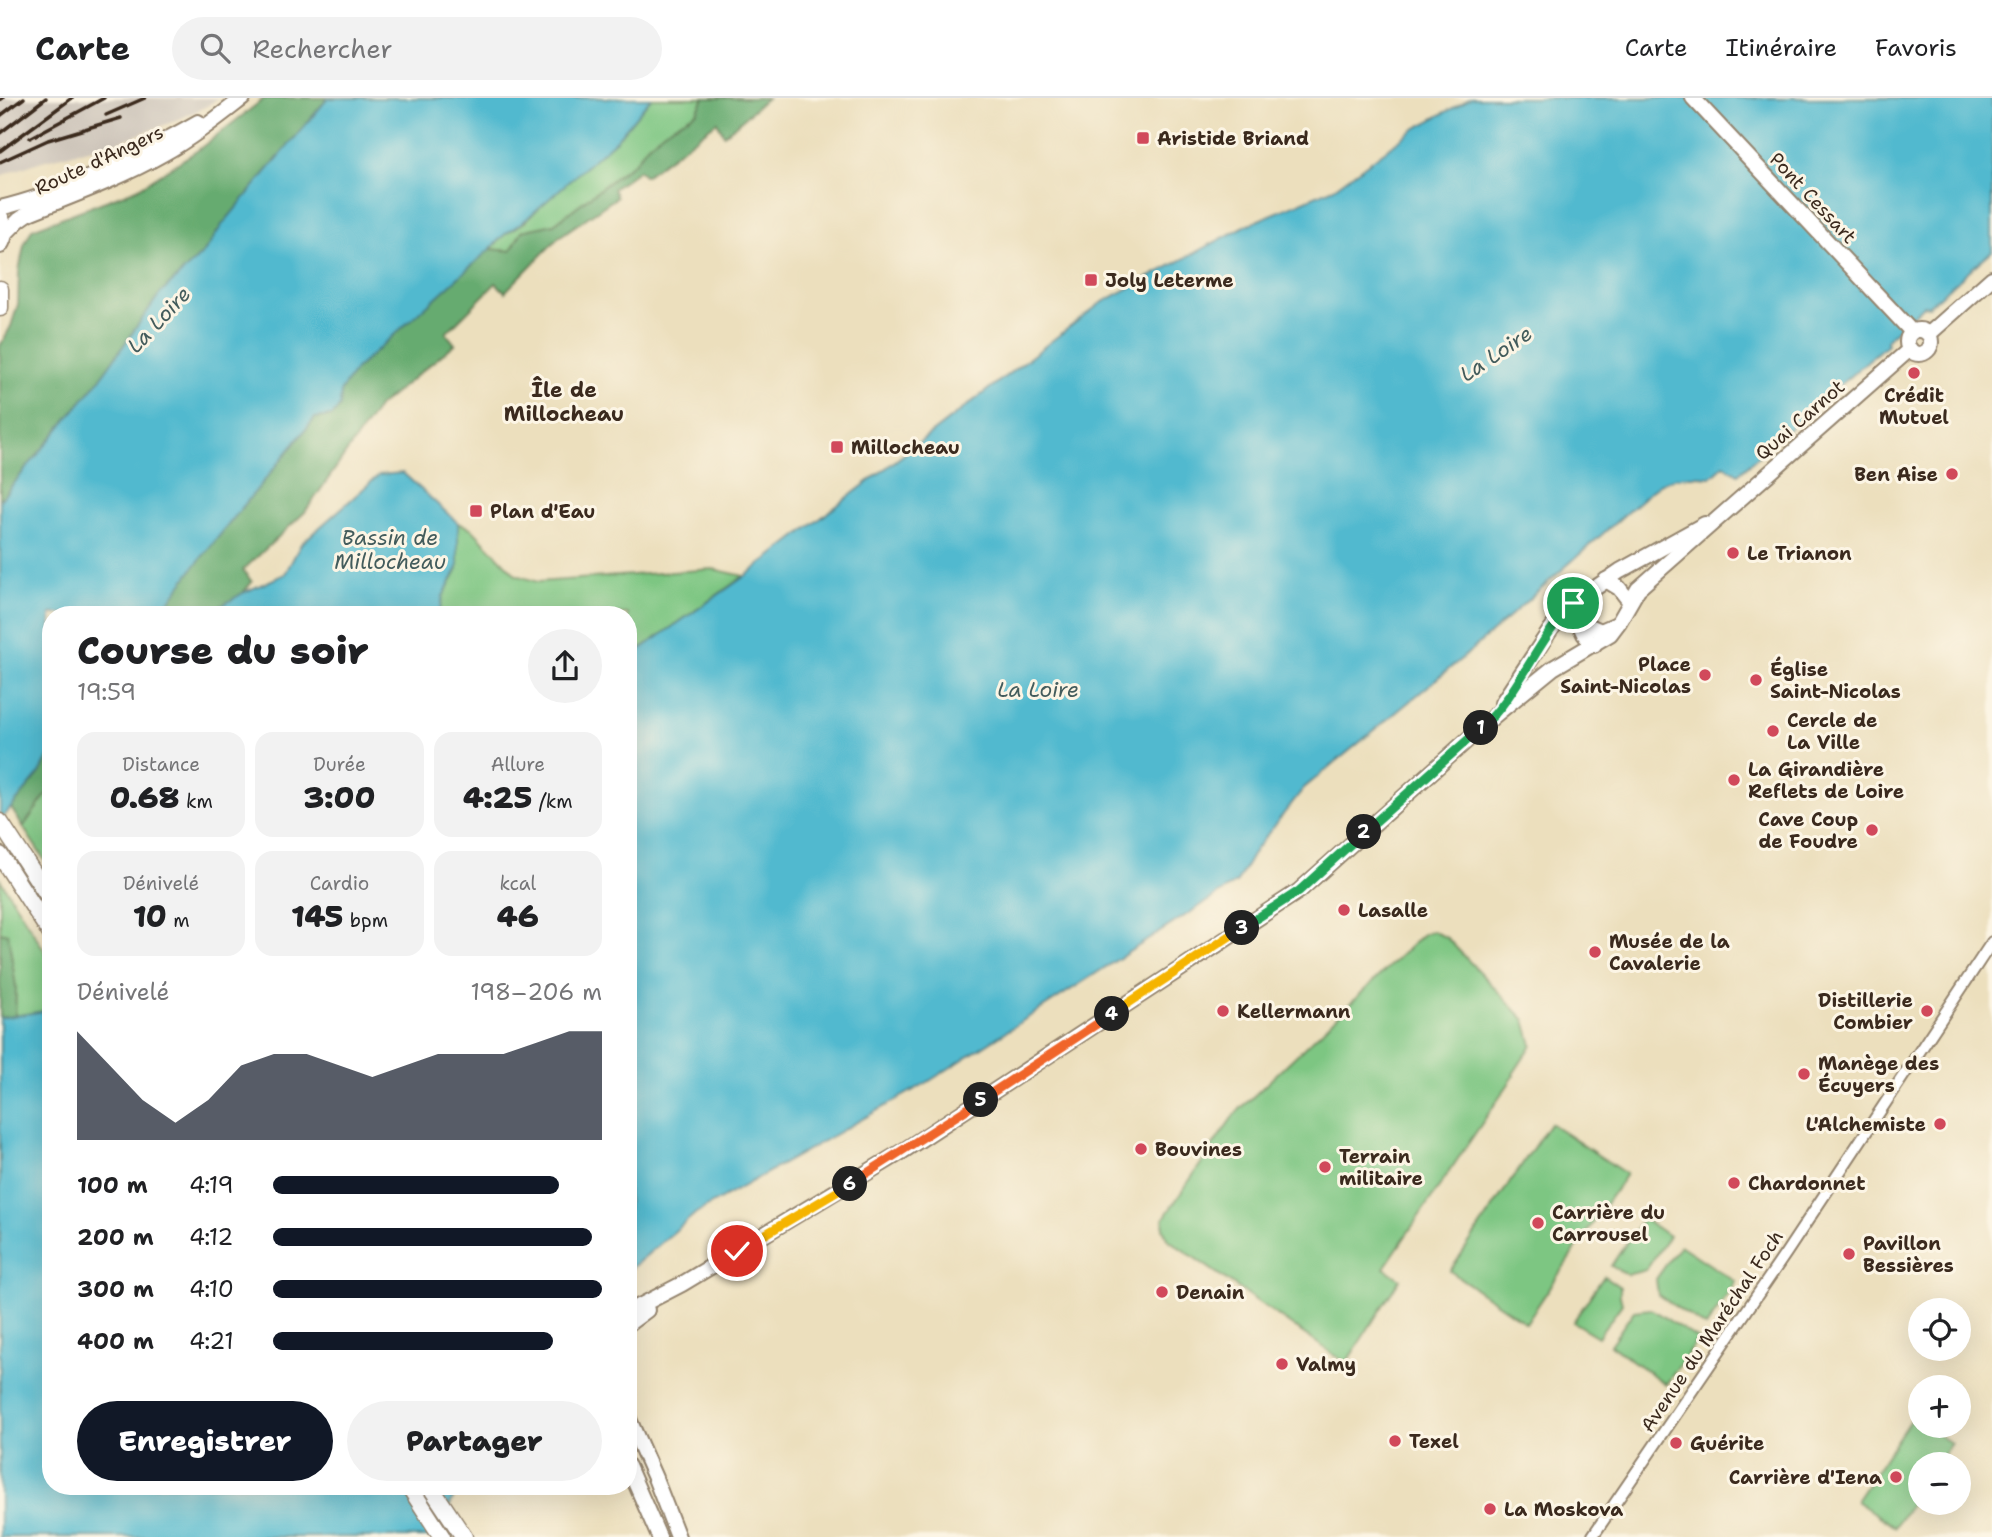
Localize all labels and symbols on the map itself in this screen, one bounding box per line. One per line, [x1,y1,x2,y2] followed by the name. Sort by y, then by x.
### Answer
[31,119,167,201] street label: Route d'Angers
[1157,126,1309,151] place label: Aristide Briand
[1135,130,1151,146] marker: Aristide Briand
[1764,147,1862,249] street label: Pont Cessart
[1105,268,1234,293] place label: Joly Leterme
[1083,272,1099,288] marker: Joly Leterme
[121,281,197,359] water label: La Loire
[1454,320,1538,388] water label: La Loire
[1906,365,1922,381] marker: Crédit Mutuel
[1750,374,1850,466] street label: Quai Carnot
[504,376,624,428] district label: Île de Millocheau
[1879,383,1949,430] place label: Crédit Mutuel
[851,435,960,460] place label: Millocheau
[829,439,845,455] marker: Millocheau
[1854,462,1938,487] place label: Ben Aise
[1944,466,1960,482] marker: Ben Aise
[490,499,595,524] place label: Plan d'Eau
[468,503,484,519] marker: Plan d'Eau
[334,524,446,576] water label: Bassin de Millocheau
[1747,541,1852,566] place label: Le Trianon
[1725,545,1741,561] marker: Le Trianon
[1543,573,1603,633] pin
[1560,652,1691,699] place label: Place Saint-Nicolas
[1770,656,1901,704] place label: Église Saint-Nicolas
[1697,667,1713,683] marker: Place Saint-Nicolas
[1748,672,1764,688] marker: Église Saint-Nicolas
[997,676,1079,704] water label: La Loire
[1787,708,1878,755] place label: Cercle de La Ville
[1464,710,1498,746] pin: 1
[1765,723,1781,739] marker: Cercle de La Ville
[1748,757,1904,804] place label: La Girandière Reflets de Loire
[1726,772,1742,788] marker: La Girandière Reflets de Loire
[1758,807,1858,854] place label: Cave Coup de Foudre
[1346,814,1382,850] pin: 2
[1864,822,1880,838] marker: Cave Coup de Foudre
[1358,898,1428,923] place label: Lasalle
[1336,902,1352,918] marker: Lasalle
[1224,910,1260,946] pin: 3
[1609,929,1730,976] place label: Musée de la Cavalerie
[1587,944,1603,960] marker: Musée de la Cavalerie
[1818,988,1913,1035] place label: Distillerie Combier
[1094,996,1130,1032] pin: 4
[1237,999,1351,1024] place label: Kellermann
[1215,1003,1231,1019] marker: Kellermann
[1919,1003,1935,1019] marker: Distillerie Combier
[1818,1051,1939,1098] place label: Manège des Écuyers
[1796,1066,1812,1082] marker: Manège des Écuyers
[964,1082,998,1118] pin: 5
[1806,1112,1926,1137] place label: L'Alchemiste
[1932,1116,1948,1132] marker: L'Alchemiste
[1155,1137,1242,1162] place label: Bouvines
[1133,1141,1149,1157] marker: Bouvines
[1339,1144,1423,1191] place label: Terrain militaire
[1317,1159,1333,1175] marker: Terrain militaire
[832,1166,868,1202] pin: 6
[1748,1171,1865,1196] place label: Chardonnet
[1726,1175,1742,1191] marker: Chardonnet
[1552,1200,1665,1247] place label: Carrière du Carrousel
[1530,1215,1546,1231] marker: Carrière du Carrousel
[707,1221,767,1281] pin
[1635,1225,1789,1437] street label: Avenue du Maréchal Foch
[1863,1231,1954,1278] place label: Pavillon Bessières
[1841,1246,1857,1262] marker: Pavillon Bessières
[1176,1280,1245,1305] place label: Denain
[1154,1284,1170,1300] marker: Denain
[1296,1352,1356,1377] place label: Valmy
[1274,1356,1290,1372] marker: Valmy
[1409,1429,1459,1454] place label: Texel
[1690,1431,1764,1456] place label: Guérite
[1387,1433,1403,1449] marker: Texel
[1668,1435,1684,1451] marker: Guérite
[1729,1465,1882,1490] place label: Carrière d'Iena
[1888,1469,1904,1485] marker: Carrière d'Iena
[1504,1497,1623,1522] place label: La Moskova
[1482,1501,1498,1517] marker: La Moskova

